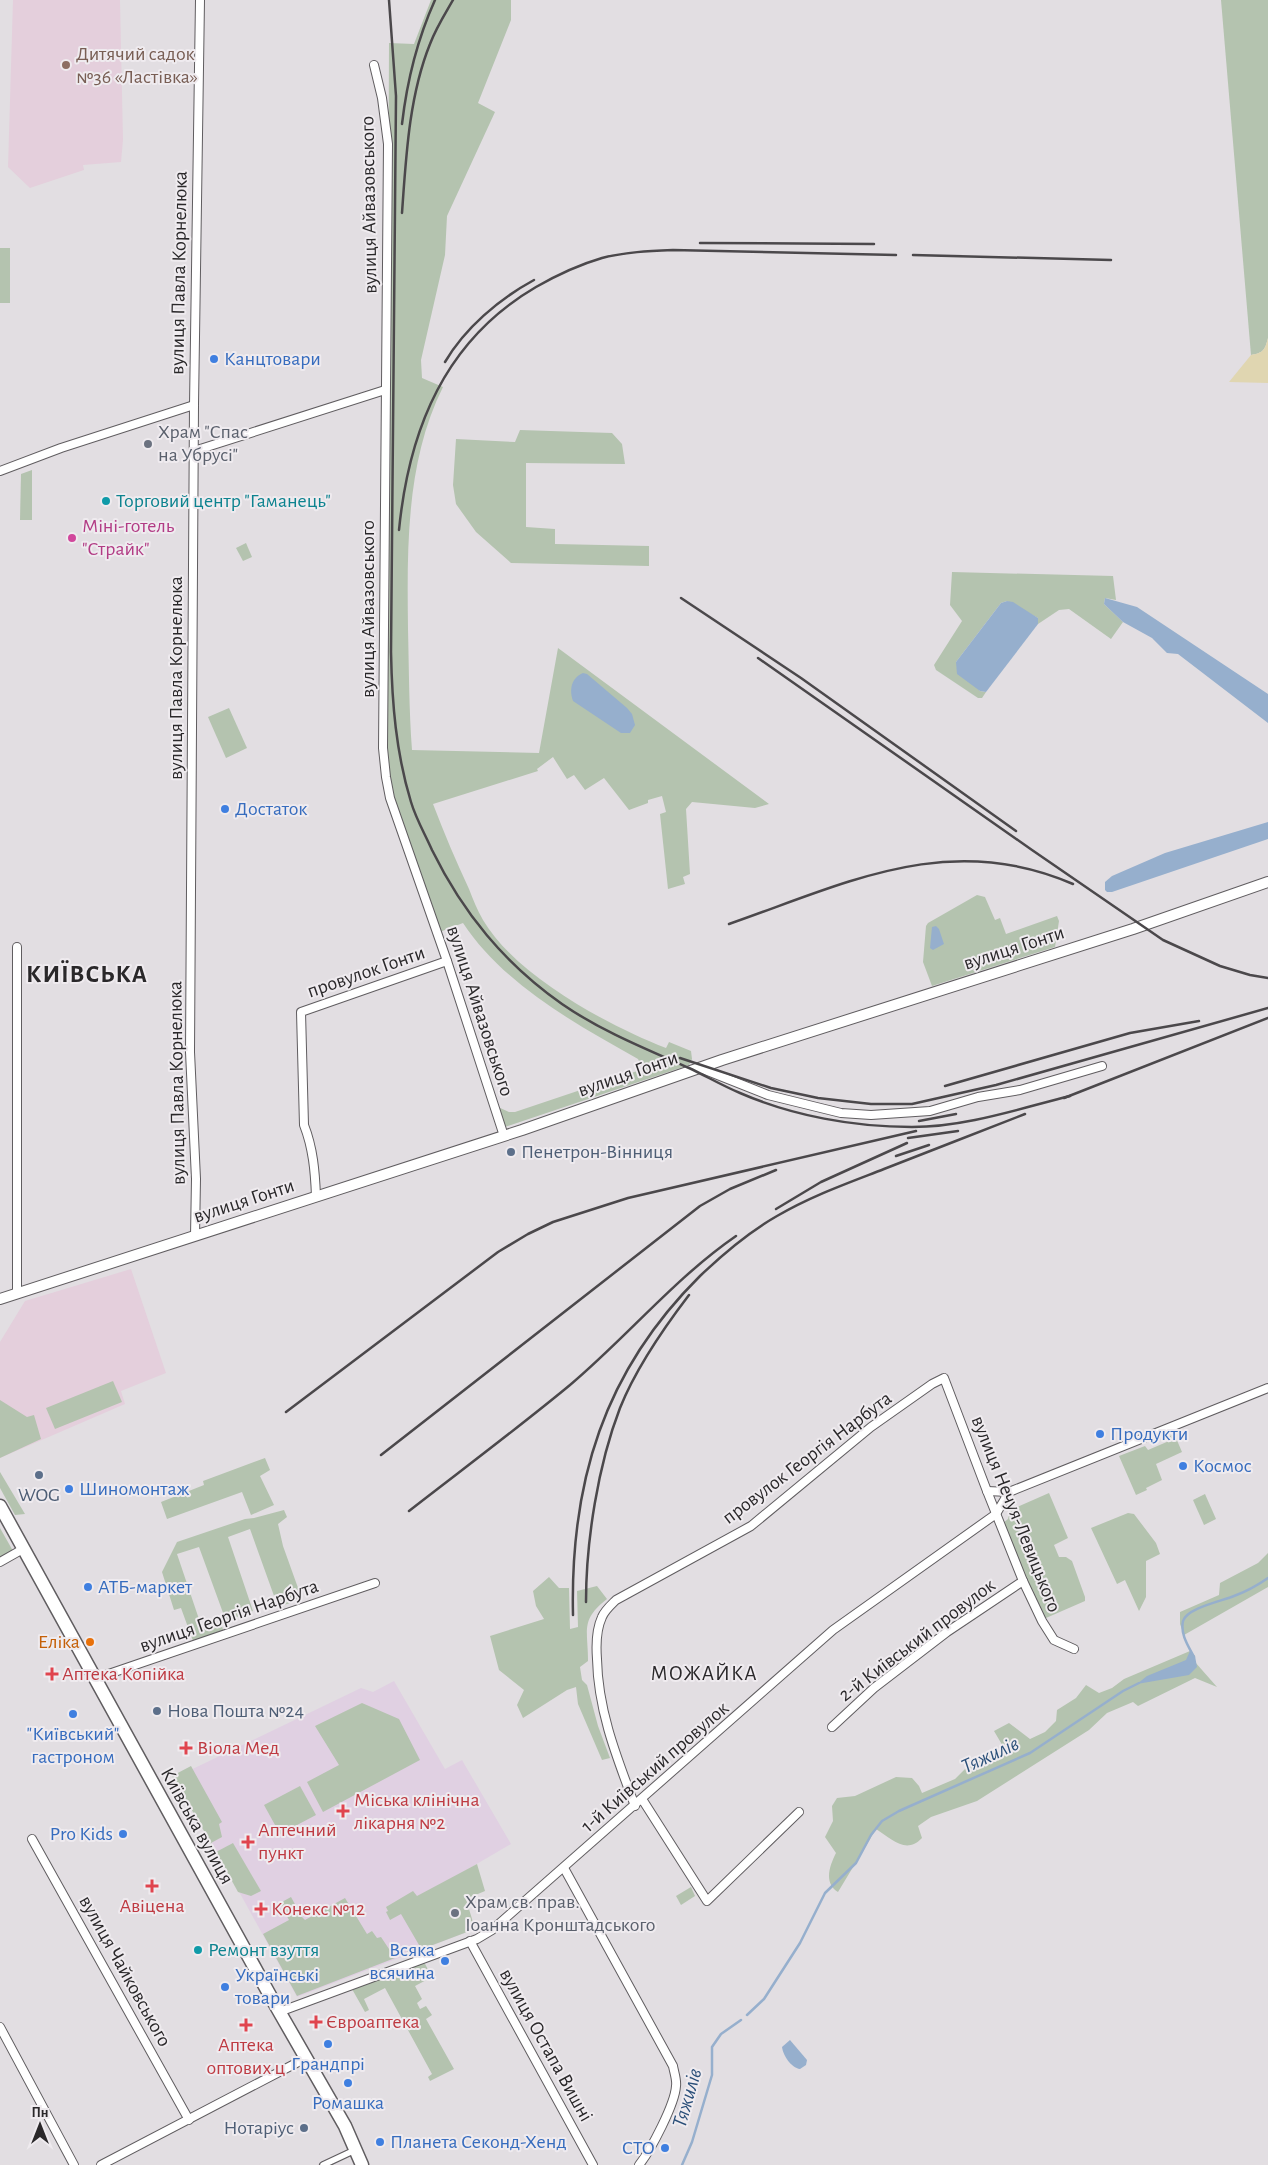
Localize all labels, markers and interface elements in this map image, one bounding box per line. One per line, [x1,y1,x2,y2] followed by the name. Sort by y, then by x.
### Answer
[76,44,198,87] place label: Дитячий садок №36 «Ластівка»
[60,59,72,71] marker: Дитячий садок №36 «Ластівка»
[357,116,381,294] street label: вулиця Айвазовського
[167,171,191,375] street label: вулиця Павла Корнелюка
[224,349,321,369] place label: Канцтовари
[208,353,220,365] marker: Канцтовари
[158,422,248,465] place label: Храм "Спас на Убрусі"
[142,438,154,450] marker: Храм "Спас на Убрусі"
[116,491,331,511] place label: Торговий центр "Гаманець"
[100,495,112,507] marker: Торговий центр "Гаманець"
[82,516,175,559] place label: Міні-готель "Страйк"
[358,520,378,698] street label: вулиця Айвазовського
[66,532,78,544] marker: Міні-готель "Страйк"
[166,576,186,780] street label: вулиця Павла Корнелюка
[235,799,307,819] place label: Достаток
[219,803,231,815] marker: Достаток
[961,922,1067,974] street label: вулиця Гонти
[443,923,517,1099] street label: вулиця Айвазовського
[305,942,427,1002] street label: провулок Гонти
[26,960,148,987] district label: КИЇВСЬКА
[165,981,189,1185] street label: вулиця Павла Корнелюка
[575,1048,681,1100] street label: вулиця Гонти
[521,1142,673,1162] place label: Пенетрон-Вінниця
[505,1146,517,1158] marker: Пенетрон-Вінниця
[191,1175,297,1227] street label: вулиця Гонти
[719,1388,895,1528] street label: провулок Георгія Нарбута
[967,1413,1065,1615] street label: вулиця Нечуя-Левицького
[1110,1424,1188,1444] place label: Продукти
[1094,1428,1106,1440] marker: Продукти
[1193,1456,1252,1476] place label: Космос
[1177,1460,1189,1472] marker: Космос
[33,1469,45,1481] marker: WOG
[79,1479,190,1499] place label: Шиномонтаж
[63,1483,75,1495] marker: Шиномонтаж
[18,1485,60,1505] place label: WOG
[835,1575,999,1705] street label: 2-й Київський провулок
[137,1576,321,1656] street label: вулиця Георгія Нарбута
[98,1577,193,1597] place label: АТБ-маркет
[82,1581,94,1593] marker: АТБ-маркет
[38,1632,80,1652] place label: Еліка
[84,1636,96,1648] marker: Еліка
[650,1662,758,1684] district label: МОЖАЙКА
[62,1664,185,1684] place label: Аптека Копійка
[46,1668,58,1680] marker: Аптека Копійка
[578,1698,732,1836] street label: 1-й Київський провулок
[167,1701,304,1721] place label: Нова Пошта №24
[151,1705,163,1717] marker: Нова Пошта №24
[67,1708,79,1720] marker: "Київський" гастроном
[27,1724,119,1767] place label: "Київський" гастроном
[958,1733,1022,1777] water label: Тяжилів
[197,1738,279,1758] place label: Віола Мед
[179,1741,193,1755] marker: Віола Мед
[157,1764,237,1888] street label: Київська вулиця
[354,1790,480,1833] place label: Міська клінічна лікарня №2
[336,1804,350,1818] marker: Міська клінічна лікарня №2
[258,1820,336,1863] place label: Аптечний пункт
[50,1824,113,1844] place label: Pro Kids
[117,1828,129,1840] marker: Pro Kids
[242,1836,254,1848] marker: Аптечний пункт
[146,1880,158,1892] marker: Авіцена
[75,1892,175,2050] street label: вулиця Чайковського
[465,1892,655,1935] place label: Храм св. прав. Іоанна Кронштадського
[119,1896,185,1916] place label: Авіцена
[271,1899,365,1919] place label: Конекс №12
[255,1903,267,1915] marker: Конекс №12
[449,1907,461,1919] marker: Храм св. прав. Іоанна Кронштадського
[208,1940,319,1960] place label: Ремонт взуття
[369,1940,435,1983] place label: Всяка всячина
[192,1944,204,1956] marker: Ремонт взуття
[439,1955,451,1967] marker: Всяка всячина
[234,1965,319,2008] place label: Українські товари
[496,1965,596,2125] street label: вулиця Остапа Вишні
[219,1981,231,1993] marker: Українські товари
[326,2012,420,2032] place label: Євроаптека
[310,2016,322,2028] marker: Євроаптека
[240,2019,252,2031] marker: Аптека оптових ц
[207,2035,286,2078] place label: Аптека оптових ц
[322,2038,334,2050] marker: Грандпрі
[291,2054,365,2074] place label: Грандпрі
[669,2066,705,2130] water label: Тяжилів
[342,2077,354,2089] marker: Ромашка
[312,2093,384,2113] place label: Ромашка
[15,2100,65,2150] north arrow
[31,2106,49,2120] text: Пн
[223,2118,294,2138] place label: Нотаріус
[298,2122,310,2134] marker: Нотаріус
[390,2132,567,2152] place label: Планета Секонд-Хенд
[374,2136,386,2148] marker: Планета Секонд-Хенд
[622,2138,655,2158] place label: СТО
[659,2142,671,2154] marker: СТО

